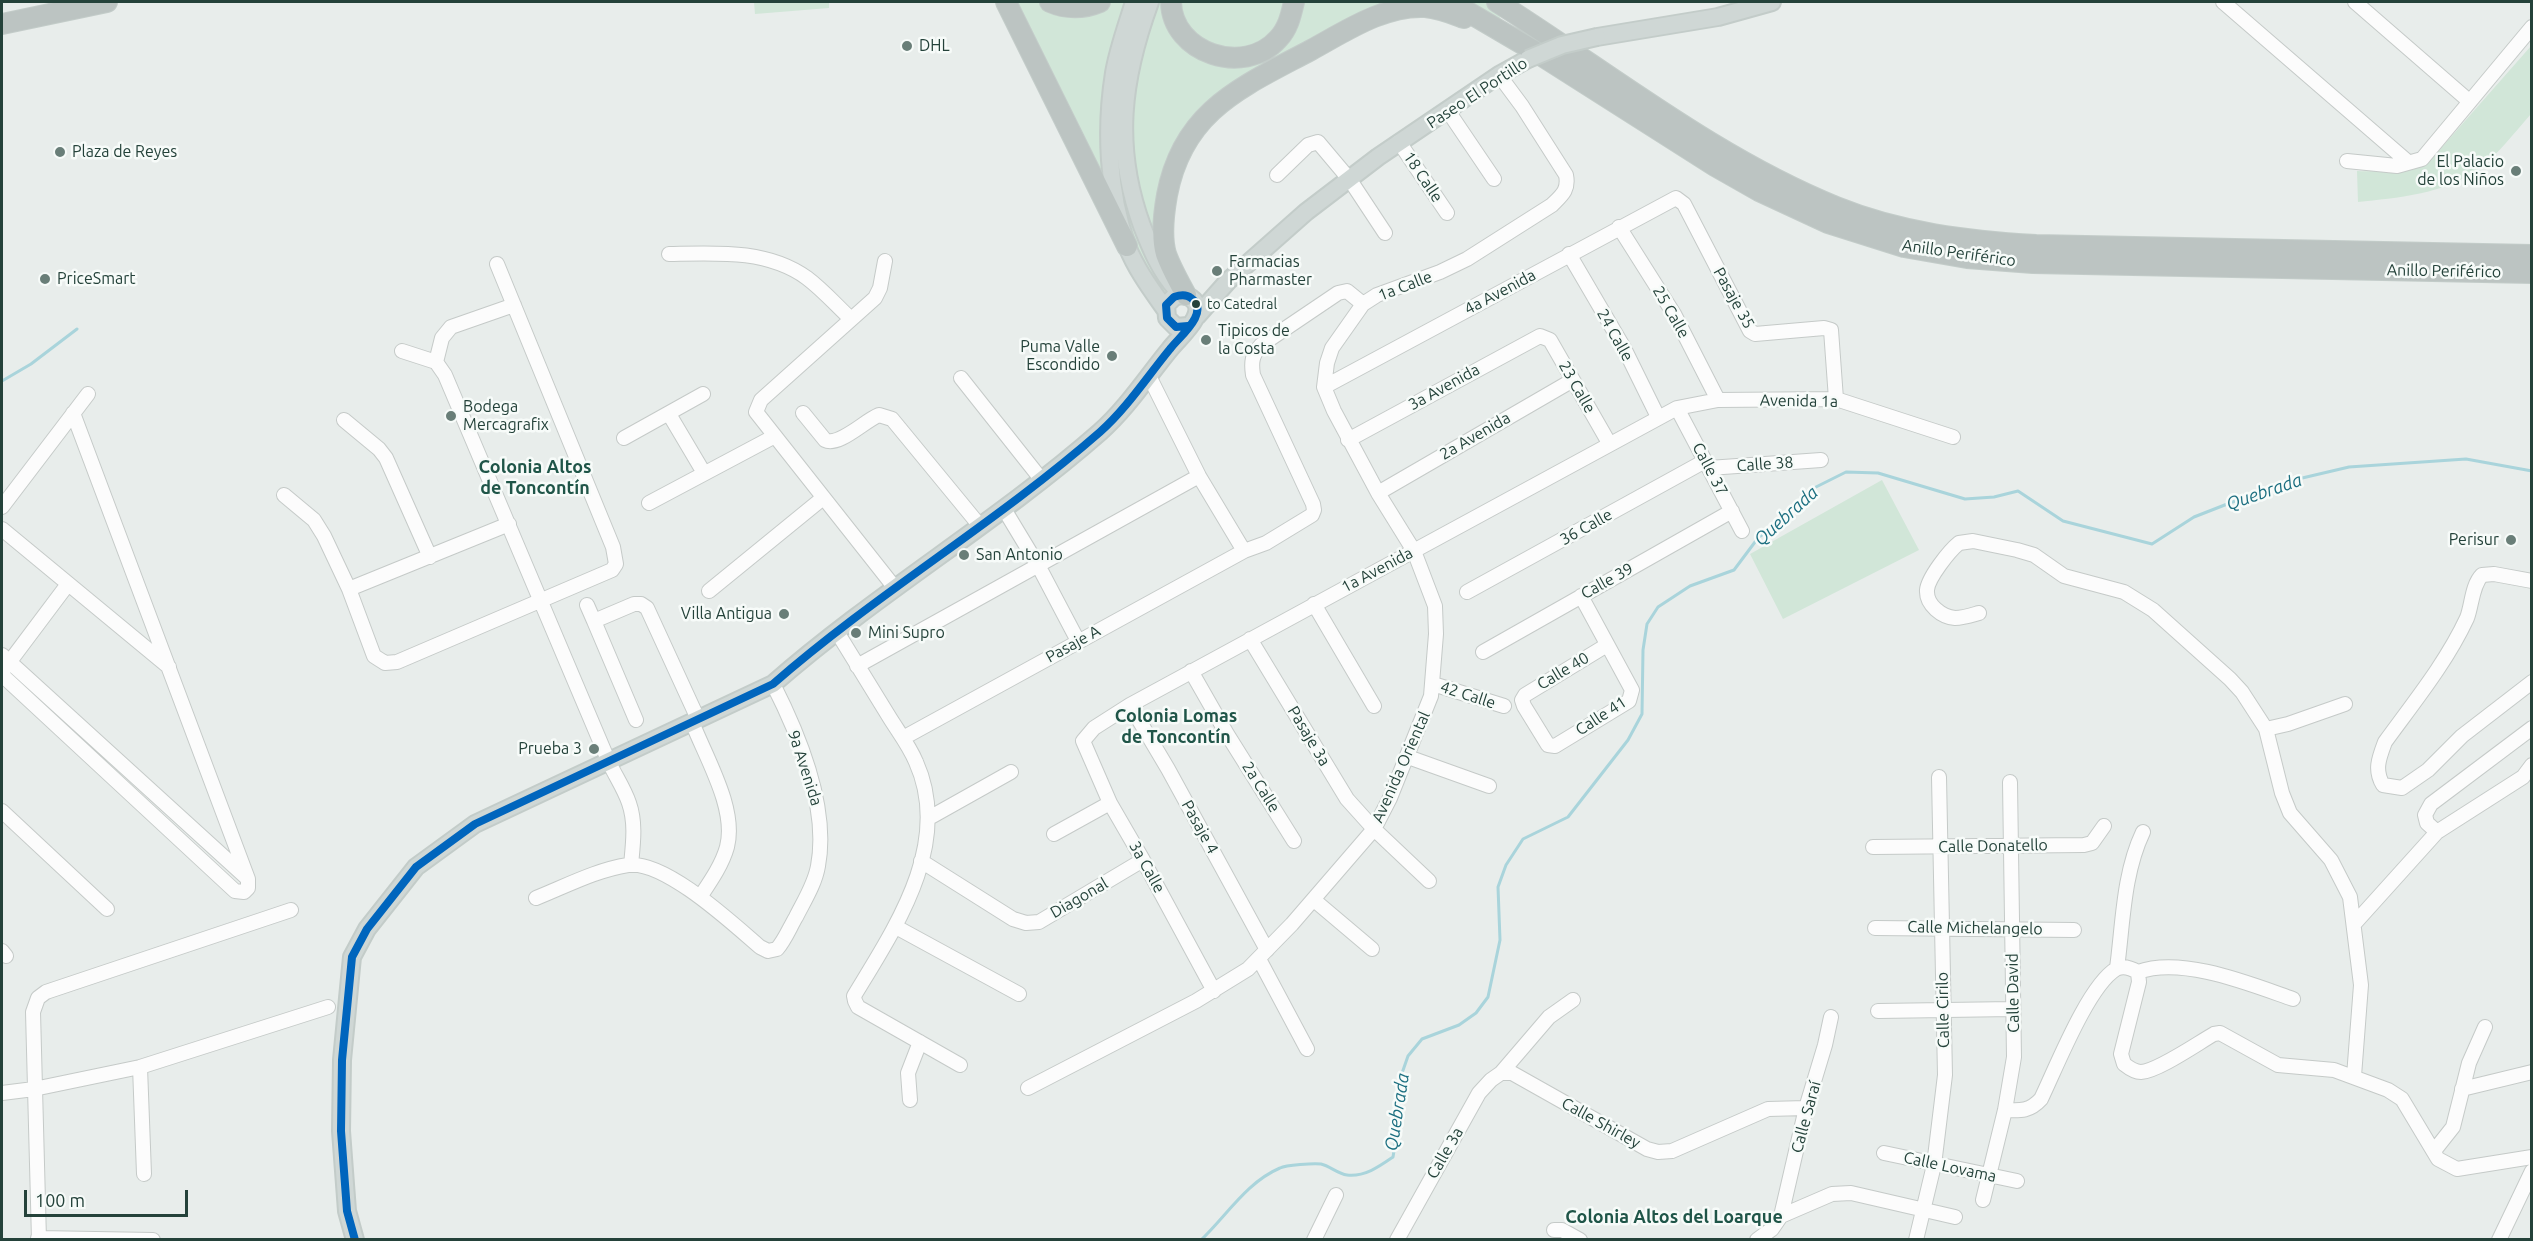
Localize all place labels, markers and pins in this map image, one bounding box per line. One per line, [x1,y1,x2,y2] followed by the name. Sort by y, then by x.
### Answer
[919,36,950,56] place label: DHL
[900,39,914,53] marker: DHL
[72,142,177,162] place label: Plaza de Reyes
[53,145,67,159] marker: Plaza de Reyes
[2417,152,2504,190] place label: El Palacio de los Niños
[2509,164,2523,178] marker: El Palacio de los Niños
[1229,252,1312,290] place label: Farmacias Pharmaster
[1210,264,1224,278] marker: Farmacias Pharmaster
[57,269,136,289] place label: PriceSmart
[38,272,52,286] marker: PriceSmart
[1207,296,1277,312] place label: to Catedral
[1190,298,1202,310] marker: to Catedral
[1218,321,1290,359] place label: Tipicos de la Costa
[1199,333,1213,347] marker: Tipicos de la Costa
[1020,337,1100,375] place label: Puma Valle Escondido
[1105,349,1119,363] marker: Puma Valle Escondido
[463,397,549,435] place label: Bodega Mercagrafix
[444,409,458,423] marker: Bodega Mercagrafix
[2449,530,2499,550] place label: Perisur
[2504,533,2518,547] marker: Perisur
[976,545,1063,565] place label: San Antonio
[957,548,971,562] marker: San Antonio
[681,604,772,624] place label: Villa Antigua
[777,607,791,621] marker: Villa Antigua
[868,623,945,643] place label: Mini Supro
[849,626,863,640] marker: Mini Supro
[518,739,582,759] place label: Prueba 3
[587,742,601,756] marker: Prueba 3

